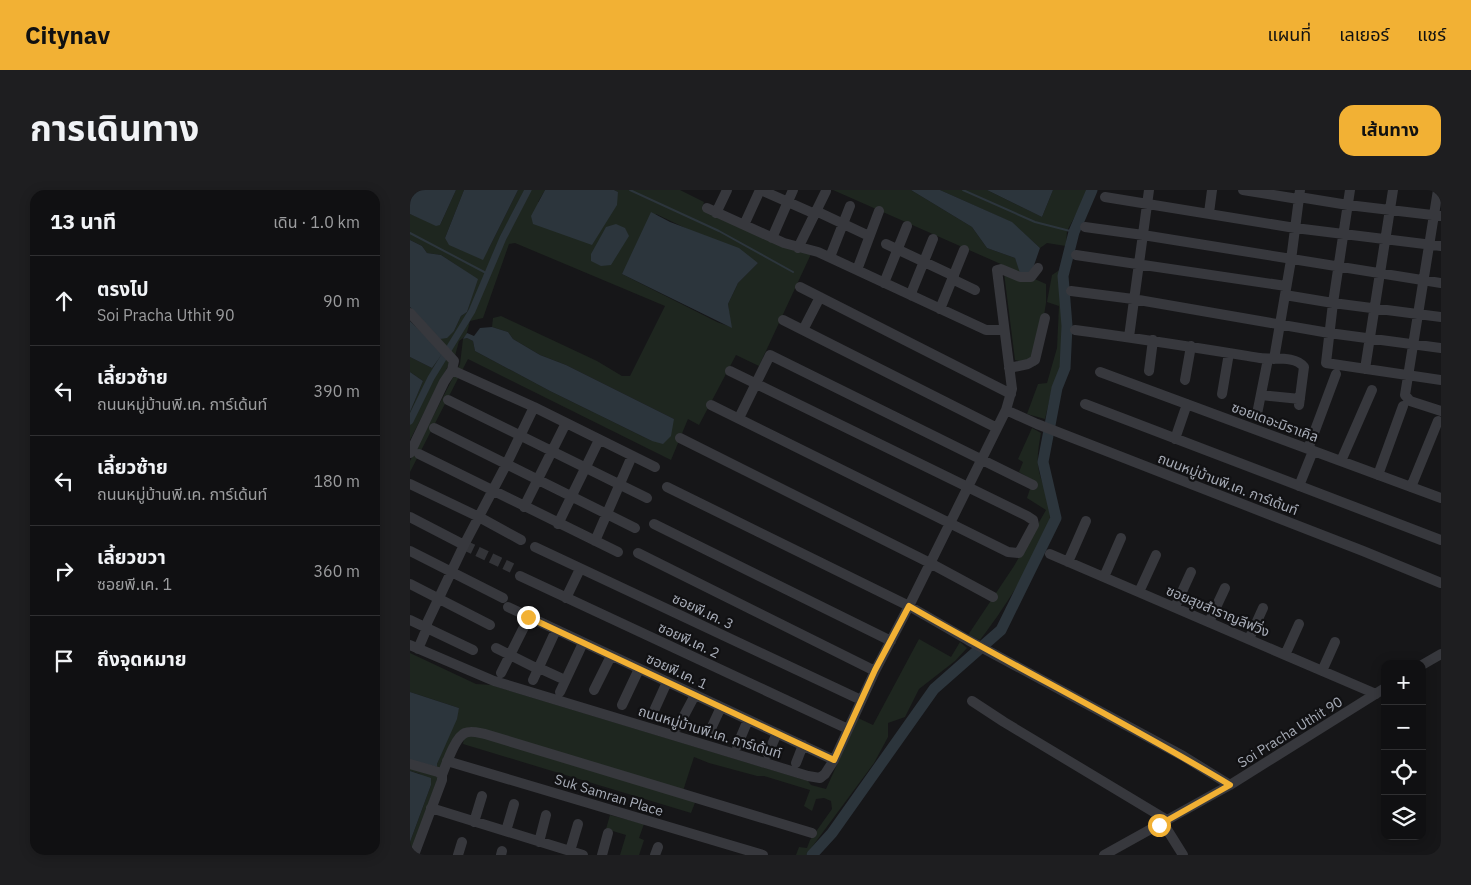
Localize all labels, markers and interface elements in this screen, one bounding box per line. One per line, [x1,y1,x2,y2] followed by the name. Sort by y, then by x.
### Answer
[25,19,110,51] text: Citynav
[1267,23,1311,46] text: แผนที่
[1339,23,1389,46] text: เลเยอร์
[1417,23,1446,46] text: แชร์
[30,105,199,151] text: การเดินทาง
[1339,105,1441,156] button: เส้นทาง
[50,207,116,235] text: 13 นาที
[273,212,360,232] text: เดิน · 1.0 km
[97,277,149,301] text: ตรงไป
[50,287,78,315] icon: ahead
[323,291,360,311] text: 90 m
[97,305,235,325] text: Soi Pracha Uthit 90
[97,365,168,389] text: เลี้ยวซ้าย
[50,377,78,405] icon: left
[313,381,360,401] text: 390 m
[97,394,267,414] text: ถนนหมู่บ้านพี.เค. การ์เด้นท์
[1229,398,1321,446] street label: ซอยเดอะมิราเคิล
[1155,449,1301,519] street label: ถนนหมู่บ้านพี.เค. การ์เด้นท์
[97,455,168,479] text: เลี้ยวซ้าย
[50,467,78,495] icon: left
[313,471,360,491] text: 180 m
[97,484,267,504] text: ถนนหมู่บ้านพี.เค. การ์เด้นท์
[97,545,166,569] text: เลี้ยวขวา
[50,557,78,585] icon: right
[313,561,360,581] text: 360 m
[97,574,172,594] text: ซอยพี.เค. 1
[1164,581,1273,641] street label: ซอยสุขสำราญลีฟวิ่ง
[669,589,737,633] street label: ซอยพี.เค. 3
[517,606,540,629] route end
[655,618,723,662] street label: ซอยพี.เค. 2
[50,647,78,675] icon: arrive
[97,647,187,671] text: ถึงจุดหมาย
[643,649,711,693] street label: ซอยพี.เค. 1
[1381,660,1426,840] map controls
[1381,660,1426,705] button: +
[1234,692,1346,772] street label: Soi Pracha Uthit 90
[636,702,784,762] street label: ถนนหมู่บ้านพี.เค. การ์เด้นท์
[1381,705,1426,750] button: −
[1381,750,1426,795] button: locate
[552,770,666,820] street label: Suk Samran Place
[1381,795,1426,840] button: layers
[1148,814,1171,837] route start

